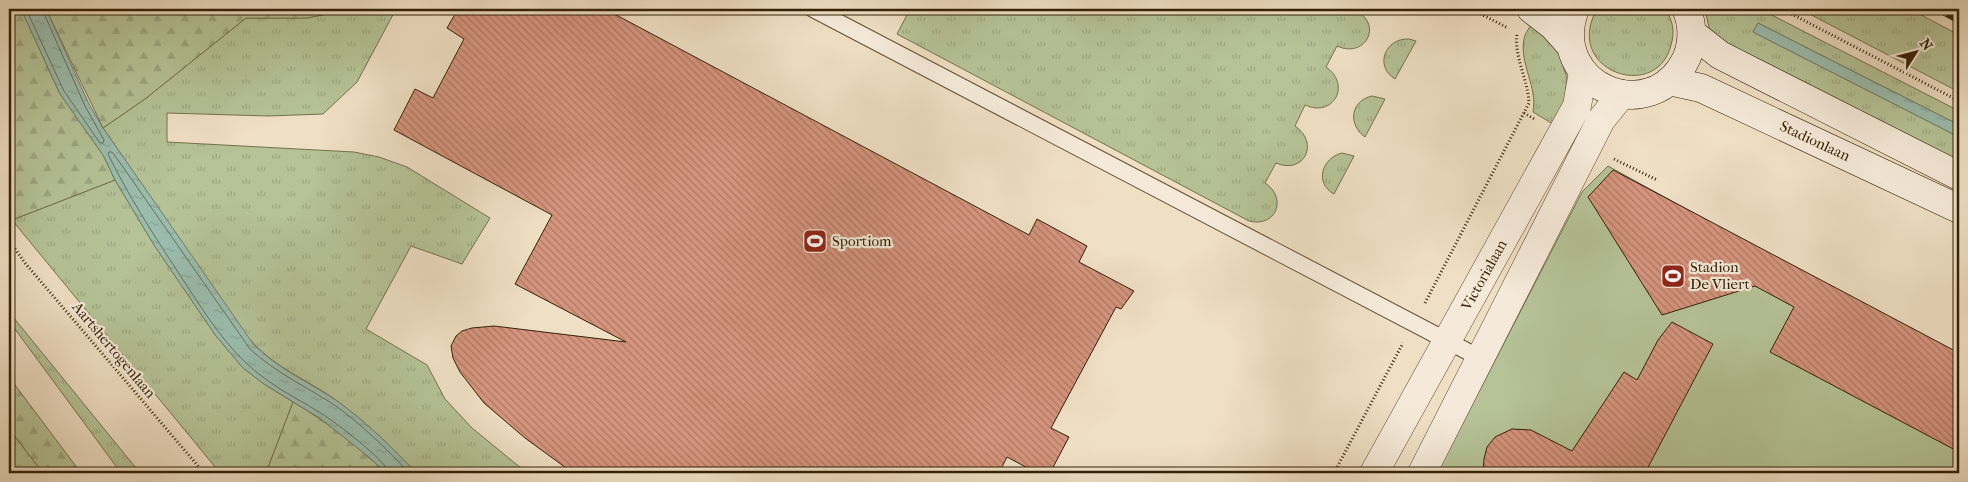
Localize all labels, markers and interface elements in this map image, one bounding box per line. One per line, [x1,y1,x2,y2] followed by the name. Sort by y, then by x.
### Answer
[1890,28,1940,78] north arrow
[1916,35,1936,54] text: N
[1777,117,1853,165] street label: Stadionlaan
[802,228,828,254] sports icon: Sportiom
[832,232,892,250] place label: Sportiom
[1457,236,1511,314] street label: Victorialaan
[1690,258,1750,293] place label: Stadion De Vliert
[1660,263,1686,289] sports icon: Stadion De Vliert
[68,297,160,402] street label: Aartshertogenlaan

